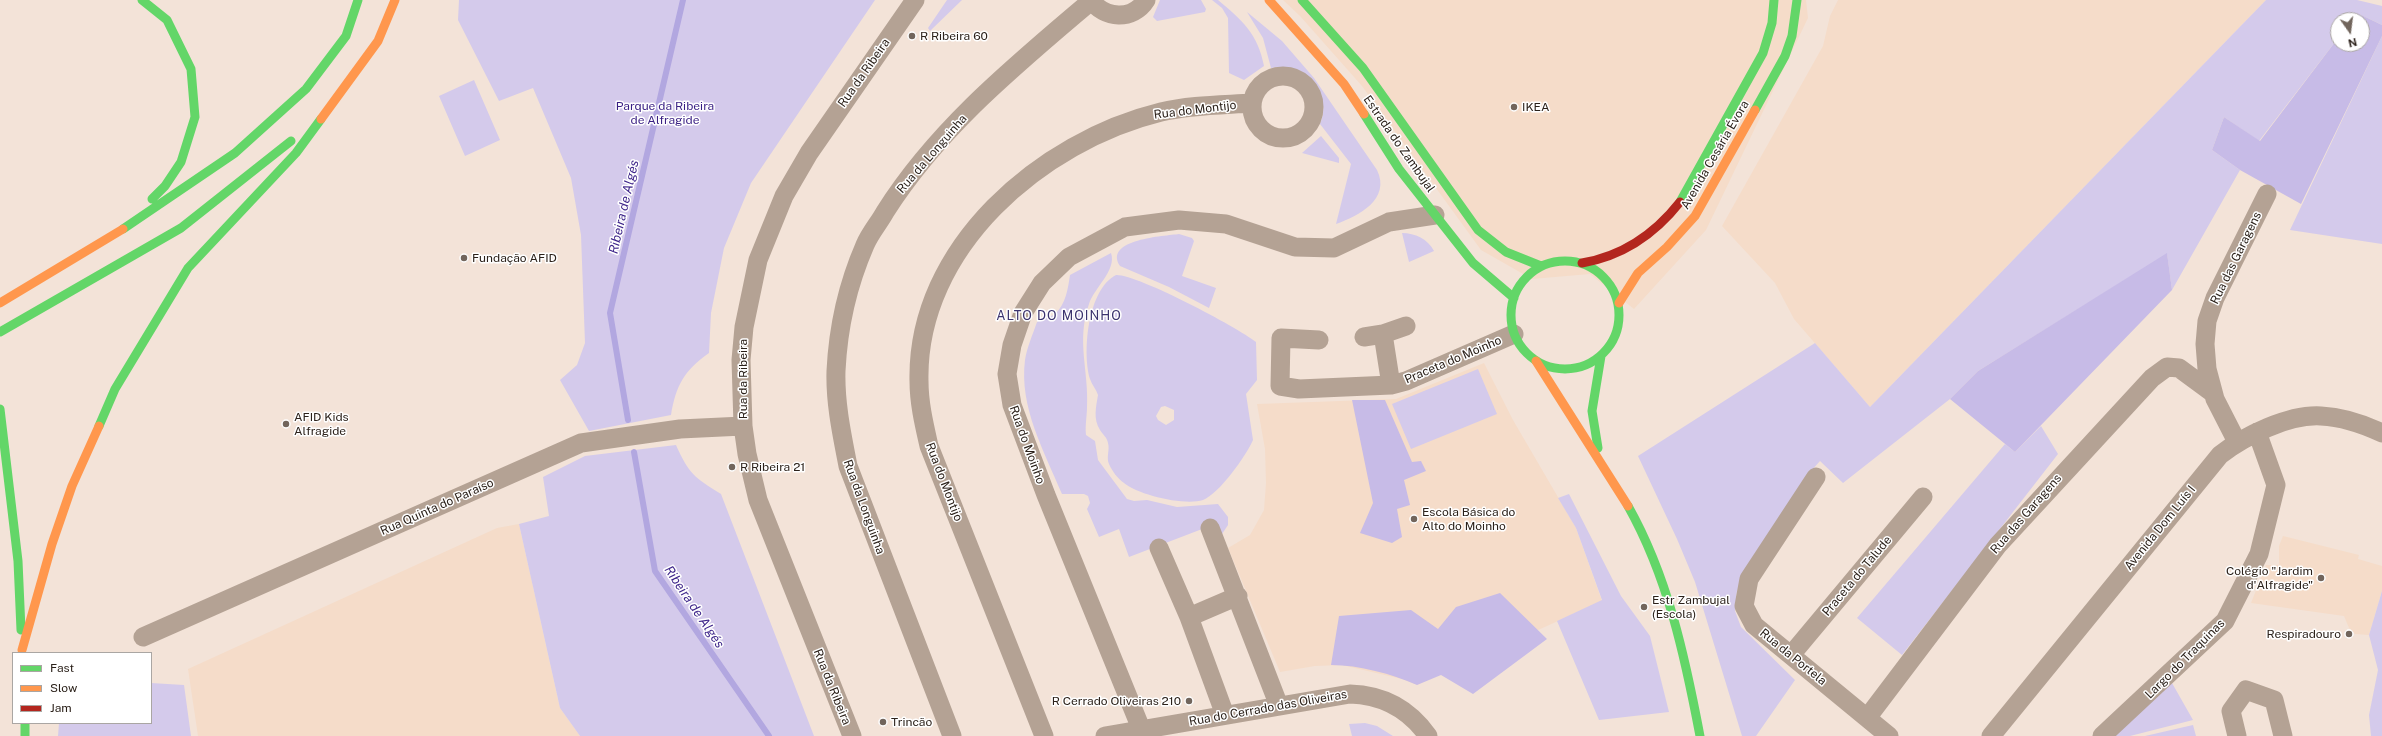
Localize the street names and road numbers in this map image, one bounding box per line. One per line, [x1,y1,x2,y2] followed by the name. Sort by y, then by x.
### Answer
[835,36,893,110] street label: Rua da Ribeira
[1360,93,1438,195] street label: Estrada do Zambujal
[1153,98,1237,122] street label: Rua do Montijo
[1678,98,1752,212] street label: Avenida Cesária Évora
[894,112,970,196] street label: Rua da Longuinha
[2207,210,2265,306] street label: Rua das Garagens
[1402,333,1504,387] street label: Praceta do Moinho
[736,339,750,419] street label: Rua da Ribeira
[1006,404,1048,486] street label: Rua do Moinho
[922,441,966,523] street label: Rua do Montijo
[840,458,888,556] street label: Rua da Longuinha
[1987,471,2065,557] street label: Rua das Garagens
[378,476,496,538] street label: Rua Quinta do Paraíso
[2121,483,2199,573] street label: Avenida Dom Luís I
[1819,533,1895,619] street label: Praceta do Talude
[2142,616,2228,702] street label: Largo do Traquinas
[1757,626,1829,688] street label: Rua da Portela
[810,647,854,727] street label: Rua da Ribeira
[1188,687,1348,729] street label: Rua do Cerrado das Oliveiras

